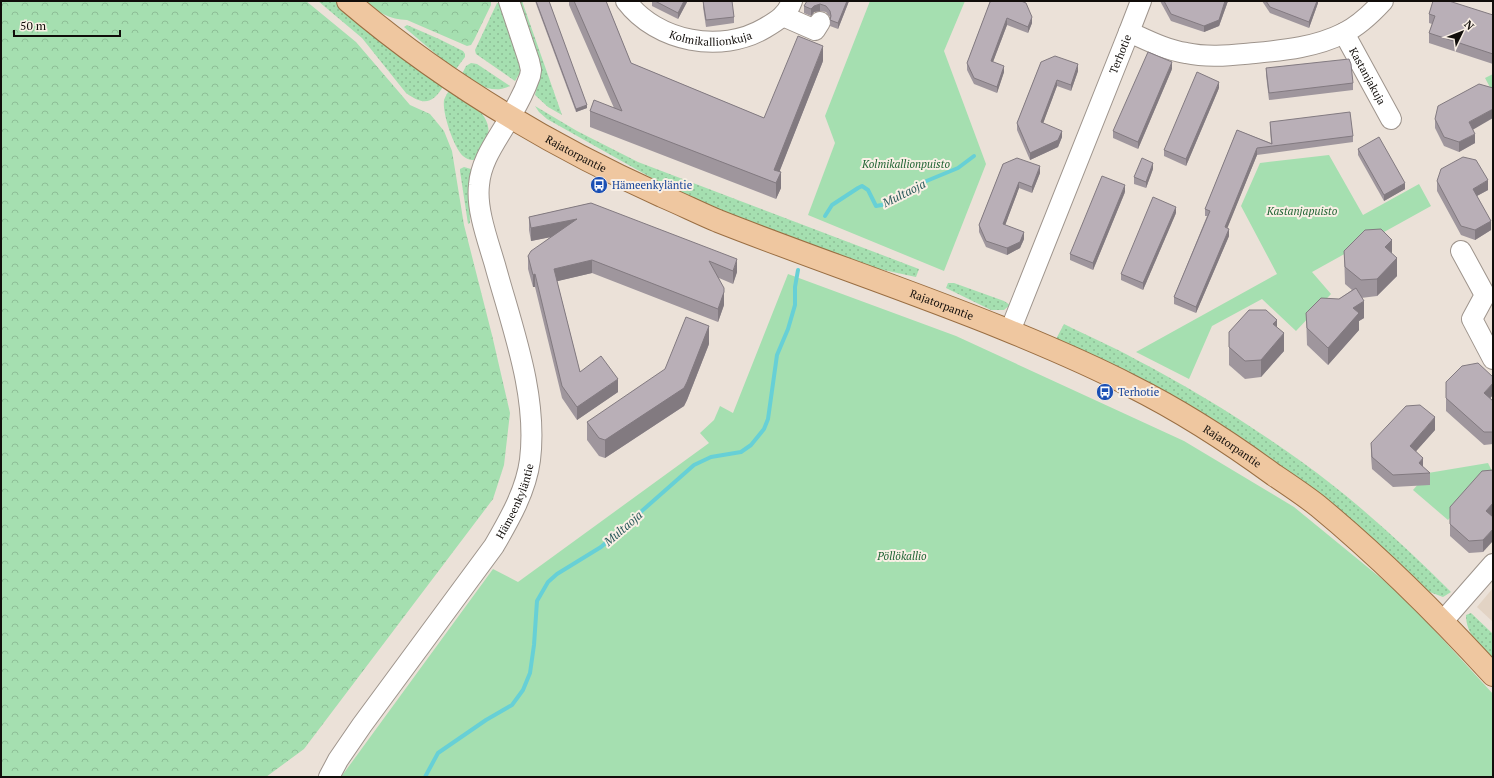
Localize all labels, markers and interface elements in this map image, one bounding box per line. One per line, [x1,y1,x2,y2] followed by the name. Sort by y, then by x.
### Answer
[14,12,120,38] scale bar
[1442,12,1482,52] north arrow
[1461,17,1478,33] text: N
[20,18,47,33] text: 50 m
[668,27,754,49] street label: Kolmikallionkuja
[1106,32,1135,76] street label: Terhotie
[1346,45,1389,107] street label: Kastanjakuja
[543,132,609,176] street label: Rajatorpantie
[861,157,950,171] park label: Kolmikallionpuisto
[589,175,609,195] bus stop icon: Hämeenkyläntie
[879,176,928,211] water label: Multaoja
[612,178,693,192] place label: Hämeenkyläntie
[1266,204,1338,218] park label: Kastanjapuisto
[908,286,976,323] street label: Rajatorpantie
[1095,382,1115,402] bus stop icon: Terhotie
[1118,385,1160,399] place label: Terhotie
[1201,422,1264,471] street label: Rajatorpantie
[493,462,536,541] street label: Hämeenkyläntie
[600,507,645,550] water label: Multaoja
[876,549,927,563] park label: Pöllökallio

